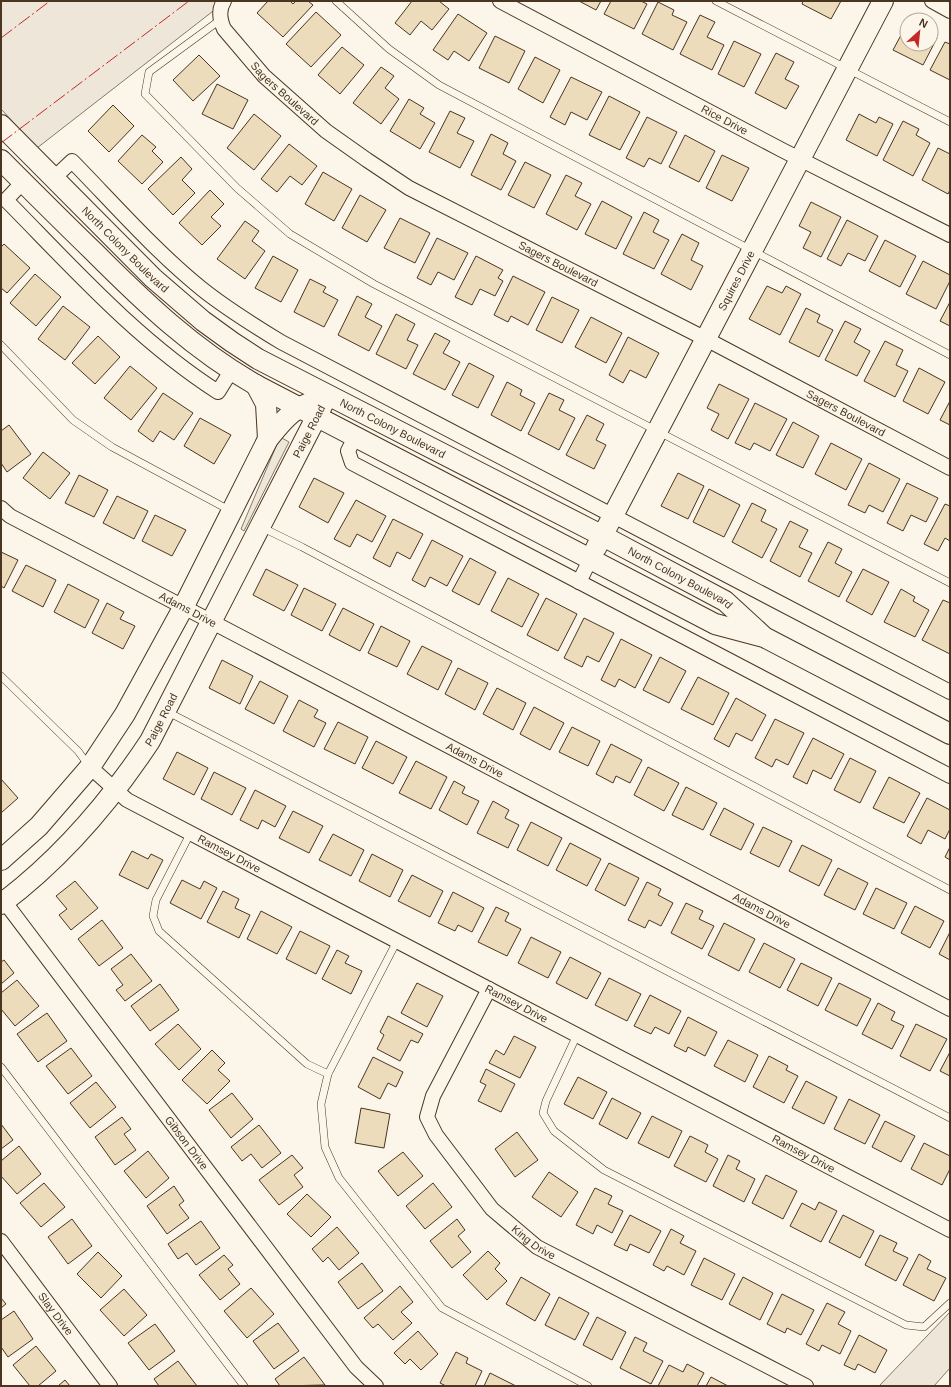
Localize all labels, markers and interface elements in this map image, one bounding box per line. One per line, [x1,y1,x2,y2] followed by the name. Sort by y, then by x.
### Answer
[899,12,939,52] north arrow
[917,16,930,30] text: N
[249,59,321,127] street label: Sagers Boulevard
[699,102,750,137] street label: Rice Drive
[80,204,171,295] street label: North Colony Boulevard
[517,239,600,289] street label: Sagers Boulevard
[716,249,757,313] street label: Squires Drive
[804,387,887,439] street label: Sagers Boulevard
[338,396,448,460] street label: North Colony Boulevard
[290,403,327,460] street label: Paige Road
[626,544,735,611] street label: North Colony Boulevard
[157,589,219,629] street label: Adams Drive
[142,691,179,748] street label: Paige Road
[444,740,506,780] street label: Adams Drive
[196,832,263,875] street label: Ramsey Drive
[731,890,793,930] street label: Adams Drive
[483,982,550,1025] street label: Ramsey Drive
[163,1114,211,1172] street label: Gibson Drive
[770,1132,837,1175] street label: Ramsey Drive
[510,1223,557,1261] street label: King Drive
[36,1290,76,1337] street label: Slay Drive

